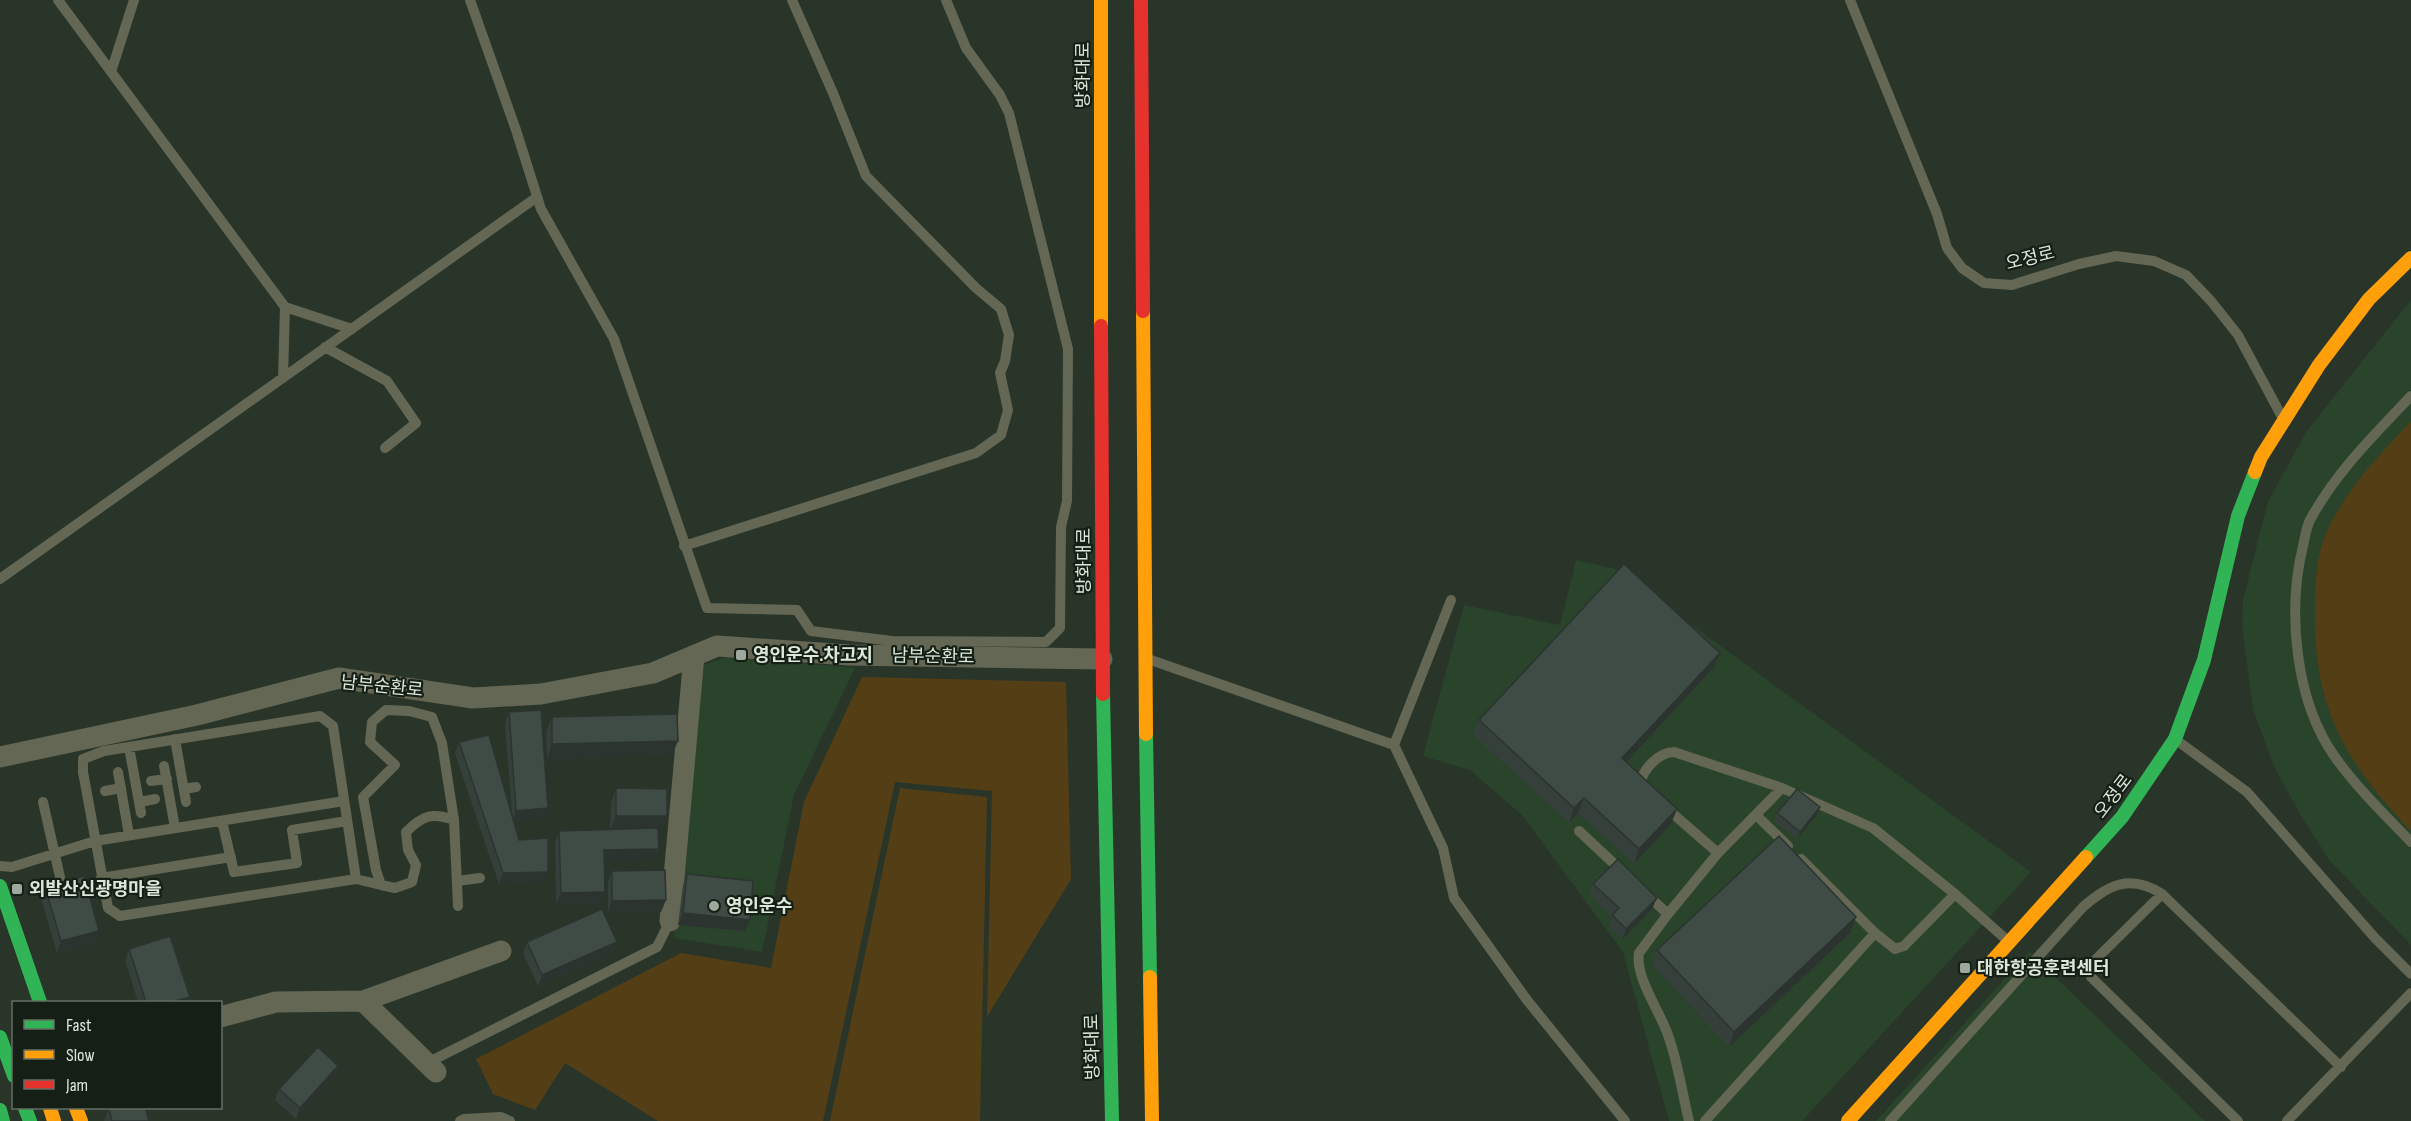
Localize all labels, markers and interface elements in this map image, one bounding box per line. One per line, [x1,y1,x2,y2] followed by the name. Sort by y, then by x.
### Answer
[1073,42,1094,108] street label: 방화대로
[2003,242,2057,275] street label: 오정로
[1074,528,1095,594] street label: 방화대로
[753,645,873,666] place label: 영인운수.차고지
[891,645,975,668] street label: 남부순환로
[734,648,748,662] marker: 영인운수.차고지
[340,672,424,701] street label: 남부순환로
[2090,770,2137,822] street label: 오정로
[29,879,161,900] place label: 외발산신광명마을
[10,882,24,896] marker: 외발산신광명마을
[726,896,792,917] place label: 영인운수
[707,899,721,913] marker: 영인운수
[1977,958,2109,979] place label: 대한항공훈련센터
[1958,961,1972,975] marker: 대한항공훈련센터
[12,1001,222,1109] legend
[1081,1014,1104,1080] street label: 방화대로
[66,1015,92,1036] text: Fast
[66,1045,95,1066] text: Slow
[65,1075,88,1096] text: Jam

